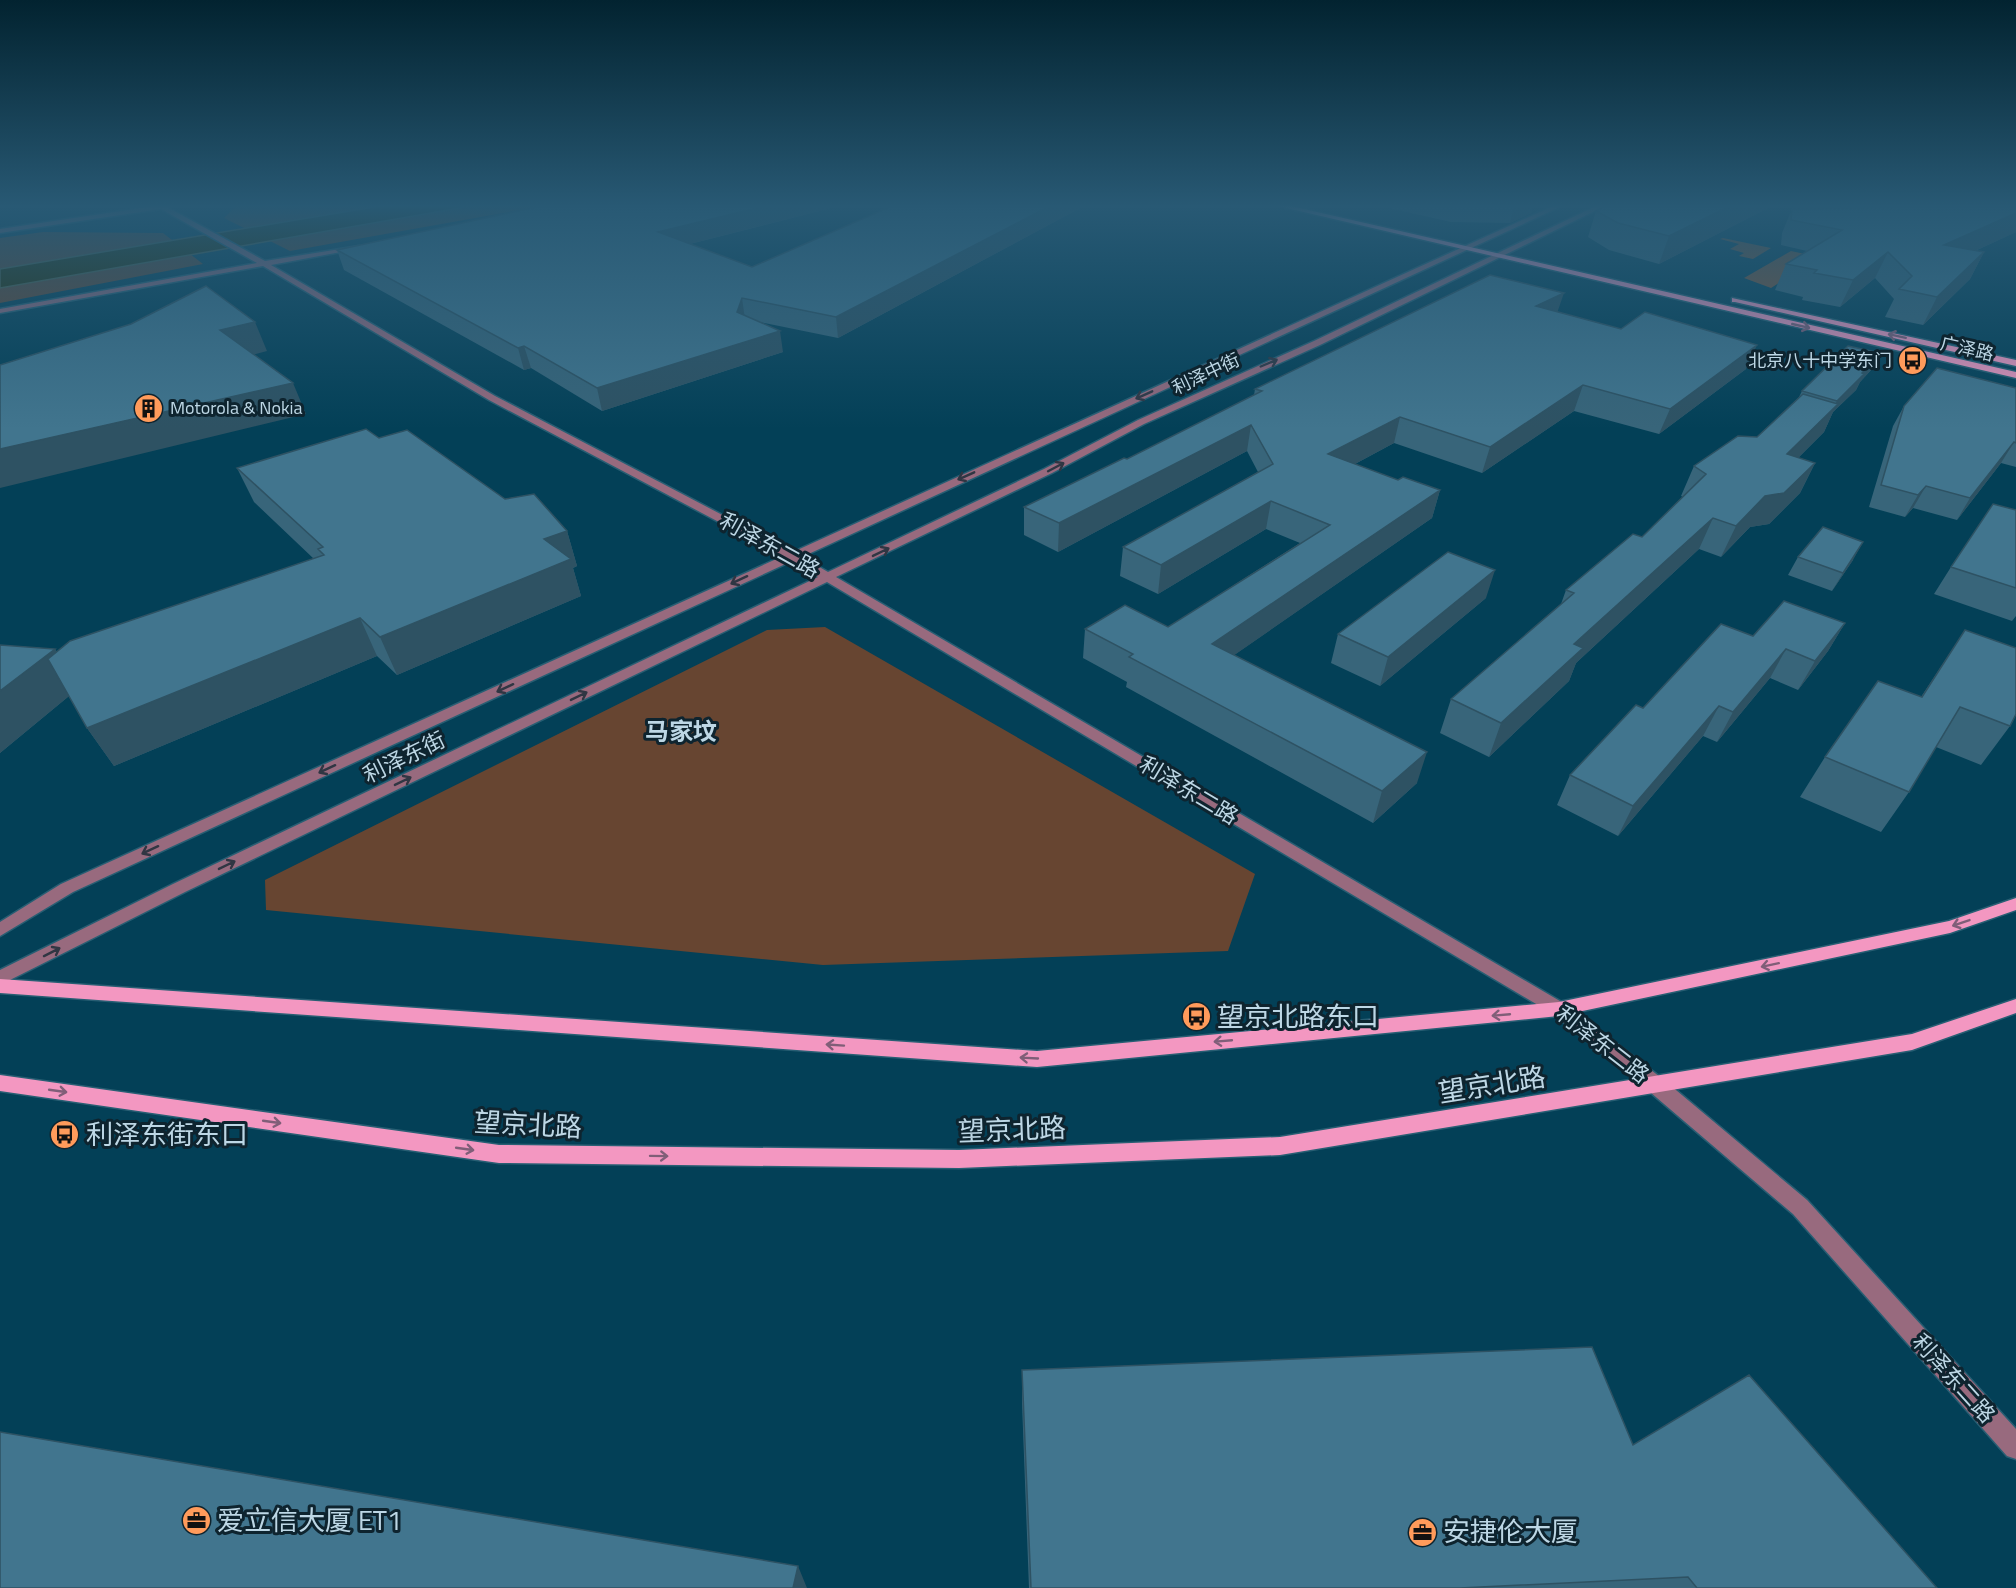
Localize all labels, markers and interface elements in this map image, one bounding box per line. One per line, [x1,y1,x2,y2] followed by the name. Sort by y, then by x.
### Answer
[1790,321,1810,332] one-way arrow
[1938,329,1996,368] street label: 广泽路
[1888,330,1907,342] one-way arrow
[1897,345,1929,377] bus stop icon: 北京八十中学东门
[1167,346,1244,401] street label: 利泽中街
[1748,347,1892,374] place label: 北京八十中学东门
[1260,357,1278,368] one-way arrow
[1135,390,1153,402] one-way arrow
[133,392,165,424] building icon: Motorola & Nokia
[170,394,302,421] place label: Motorola & Nokia
[1047,461,1065,472] one-way arrow
[958,471,976,482] one-way arrow
[714,503,826,587] street label: 利泽东二路
[871,545,889,557] one-way arrow
[731,575,749,587] one-way arrow
[496,683,514,694] one-way arrow
[569,690,587,702] one-way arrow
[645,713,717,749] district label: 马家坟
[357,722,451,792] street label: 利泽东街
[1133,747,1245,833] street label: 利泽东二路
[319,764,337,776] one-way arrow
[393,774,411,786] one-way arrow
[141,845,159,857] one-way arrow
[217,858,235,870] one-way arrow
[1952,919,1971,930] one-way arrow
[43,945,61,957] one-way arrow
[1761,959,1780,971] one-way arrow
[1217,995,1379,1036] place label: 望京北路东口
[1549,997,1657,1091] street label: 利泽东二路
[1180,1001,1212,1033] bus stop icon: 望京北路东口
[1492,1010,1512,1021] one-way arrow
[1214,1036,1234,1047] one-way arrow
[825,1039,845,1050] one-way arrow
[1020,1052,1040,1064] one-way arrow
[1435,1055,1548,1112] street label: 望京北路
[48,1086,67,1097] one-way arrow
[473,1100,583,1147] street label: 望京北路
[957,1106,1067,1151] street label: 望京北路
[86,1113,248,1154] place label: 利泽东街东口
[261,1116,281,1127] one-way arrow
[49,1119,81,1151] bus stop icon: 利泽东街东口
[454,1144,474,1155] one-way arrow
[649,1150,669,1162] one-way arrow
[1905,1326,2003,1430] street label: 利泽东二路
[217,1499,402,1540] place label: 爱立信大厦 ET1
[180,1505,212,1537] office icon: 爱立信大厦 ET1
[1443,1510,1578,1551] place label: 安捷伦大厦
[1406,1516,1438,1548] office icon: 安捷伦大厦

